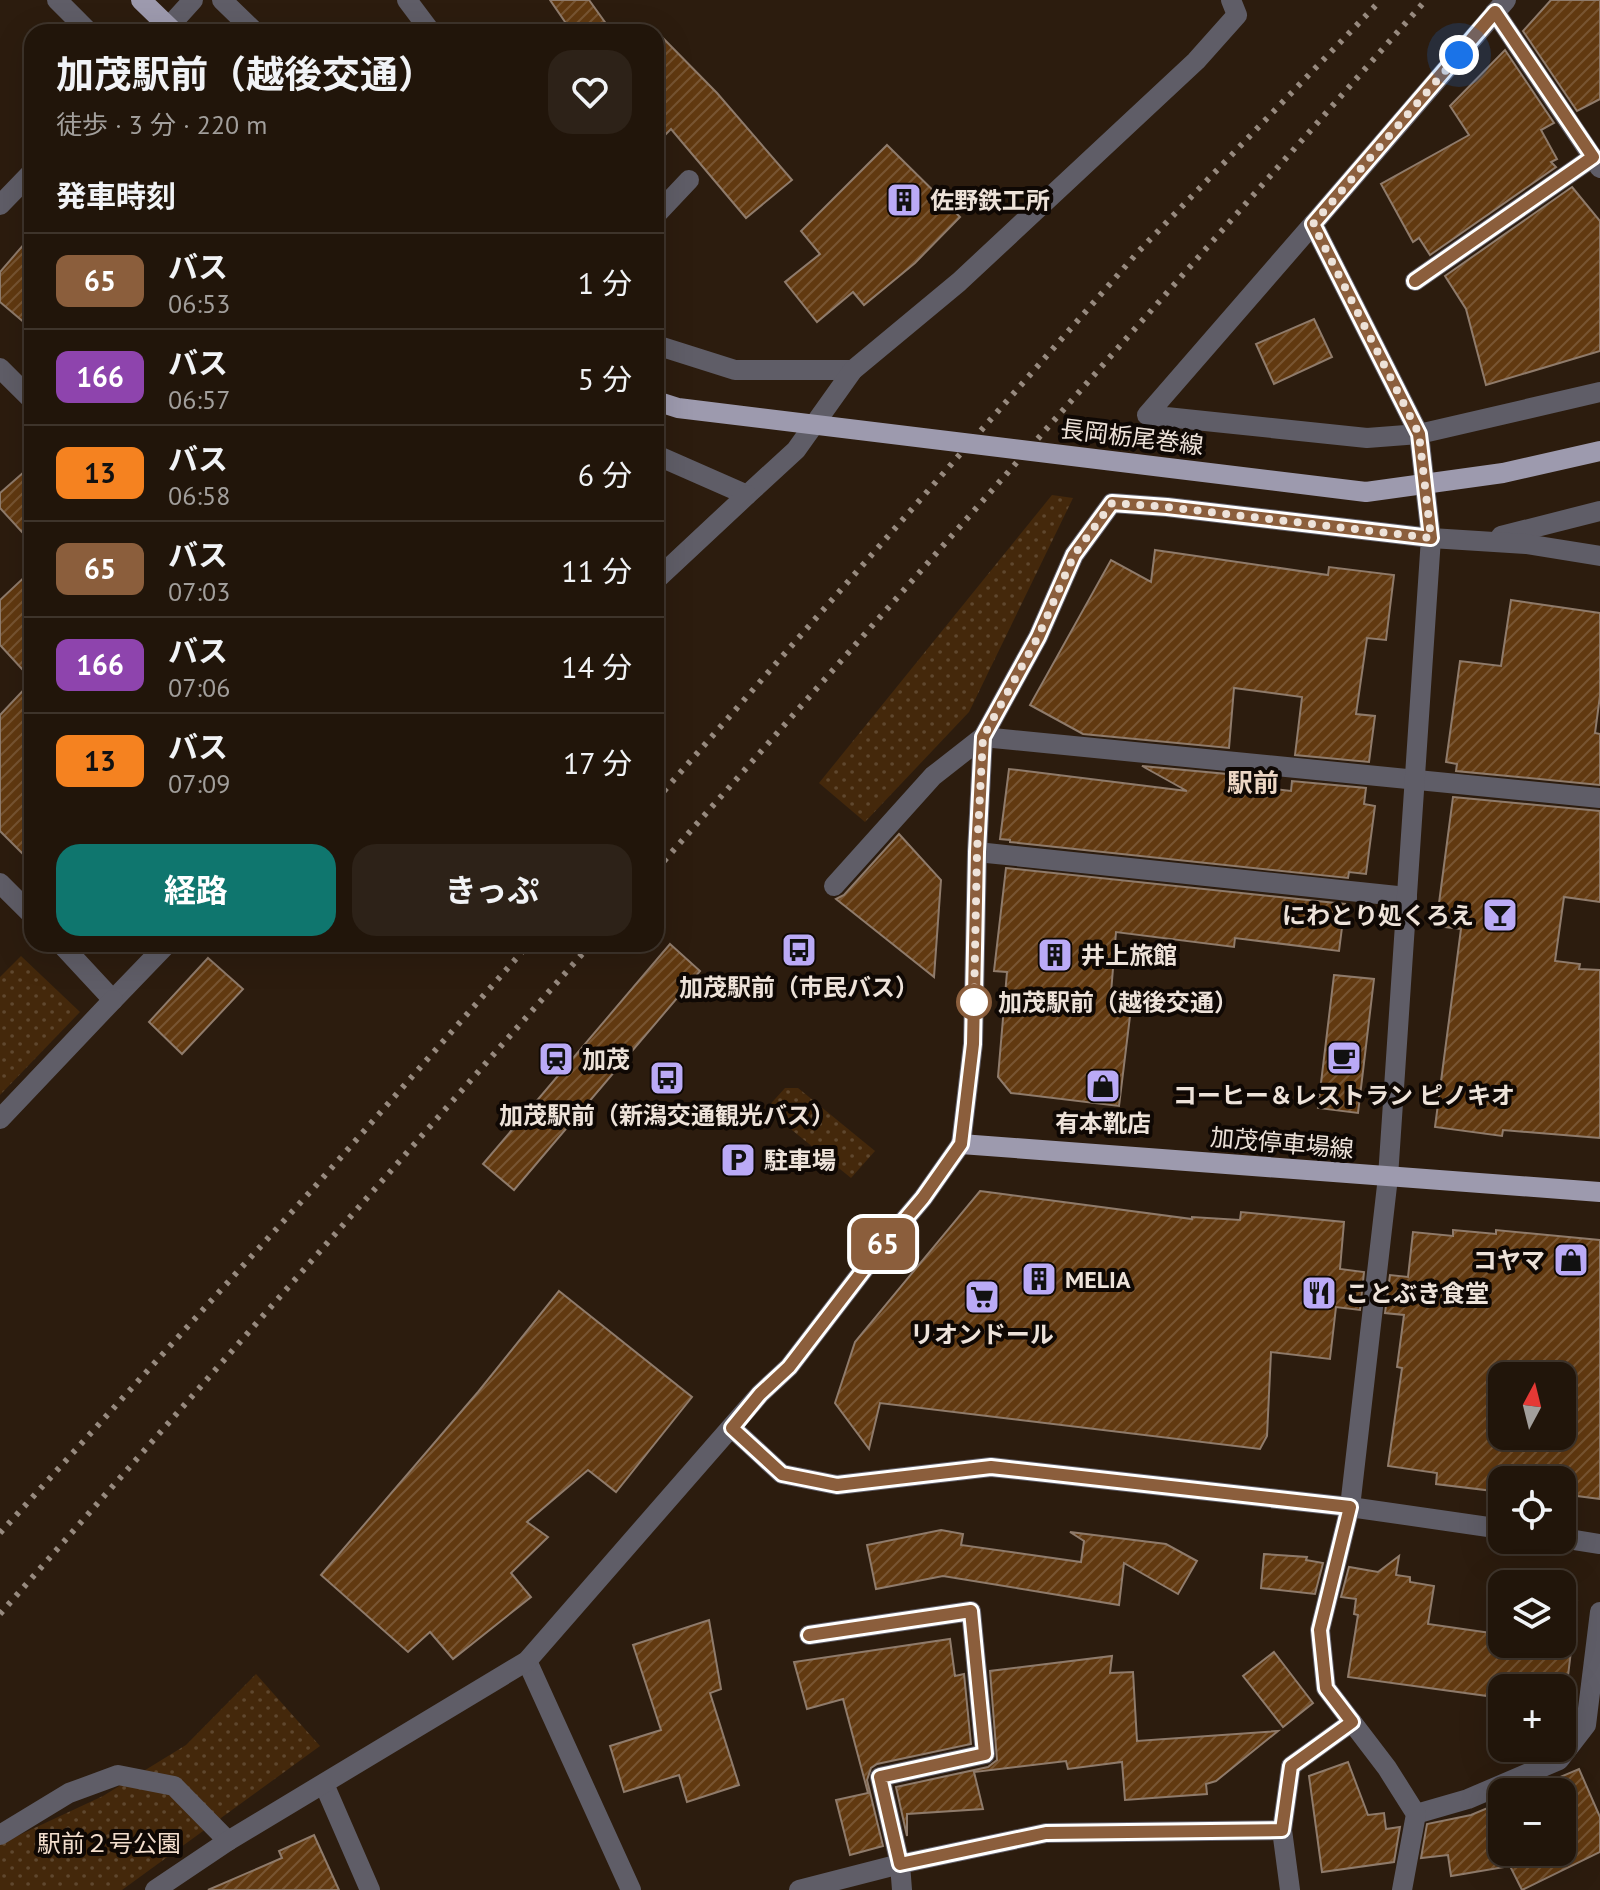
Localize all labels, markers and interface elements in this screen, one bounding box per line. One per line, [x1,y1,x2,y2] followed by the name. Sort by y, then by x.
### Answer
[1439,35,1479,75] your location
[56,49,436,98] text: 加茂駅前（越後交通）
[548,50,632,134] button: heart
[56,108,267,141] text: 徒歩 · 3 分 · 220 m
[56,176,176,215] text: 発車時刻
[885,181,923,219] building icon: 佐野鉄工所
[930,185,1050,216] place label: 佐野鉄工所
[168,247,228,286] text: バス
[84,262,116,299] text: 65
[578,263,632,302] text: 1 分
[168,287,230,320] text: 06:53
[168,343,228,382] text: バス
[76,358,124,395] text: 166
[578,359,632,398] text: 5 分
[168,383,230,416] text: 06:57
[1059,413,1205,461] street label: 長岡栃尾巻線
[168,439,228,478] text: バス
[84,454,116,491] text: 13
[578,455,632,494] text: 6 分
[168,479,230,512] text: 06:58
[168,535,228,574] text: バス
[84,550,116,587] text: 65
[561,551,632,590] text: 11 分
[168,575,230,608] text: 07:03
[168,631,228,670] text: バス
[76,646,124,683] text: 166
[561,647,632,686] text: 14 分
[168,671,230,704] text: 07:06
[168,727,228,766] text: バス
[84,742,116,779] text: 13
[563,743,632,782] text: 17 分
[1227,766,1279,799] district label: 駅前
[168,767,230,800] text: 07:09
[56,844,336,936] button: 経路
[352,844,632,936] button: きっぷ
[1481,896,1519,934] bar icon: にわとり処くろえ
[1282,900,1474,931] place label: にわとり処くろえ
[780,931,818,969] bus stop icon: 加茂駅前（市民バス）
[1036,936,1074,974] building icon: 井上旅館
[1081,940,1177,971] place label: 井上旅館
[679,972,919,1003] place label: 加茂駅前（市民バス）
[957,985,991,1019] marker: 加茂駅前（越後交通）
[998,987,1238,1018] place label: 加茂駅前（越後交通）
[1325,1039,1363,1077] cafe icon: コーヒー＆レストラン ピノキオ
[537,1040,575,1078] station icon: 加茂
[582,1044,630,1075] place label: 加茂
[648,1059,686,1097] bus stop icon: 加茂駅前（新潟交通観光バス）
[1084,1067,1122,1105] shop icon: 有本靴店
[1173,1080,1515,1111] place label: コーヒー＆レストラン ピノキオ
[499,1100,835,1131] place label: 加茂駅前（新潟交通観光バス）
[1055,1108,1151,1139] place label: 有本靴店
[1209,1121,1355,1165] street label: 加茂停車場線
[719,1141,757,1179] parking icon: 駐車場
[764,1145,836,1176] place label: 駐車場
[847,1218,919,1270] line badge: 65
[867,1225,899,1262] text: 65
[1552,1241,1590,1279] shop icon: コヤマ
[1473,1245,1545,1276] place label: コヤマ
[1020,1260,1058,1298] building icon: MELIA
[1065,1264,1131,1295] place label: MELIA
[1300,1274,1338,1312] restaurant icon: ことぶき食堂
[963,1278,1001,1316] supermarket icon: リオンドール
[1345,1278,1489,1309] place label: ことぶき食堂
[910,1319,1054,1350] place label: リオンドール
[1488,1362,1576,1450] north arrow
[1488,1362,1576,1866] map controls
[1488,1466,1576,1554] button: locate
[1488,1570,1576,1658] button: layers
[1488,1674,1576,1762] button: +
[1488,1778,1576,1866] button: −
[37,1828,181,1859] park label: 駅前２号公園

